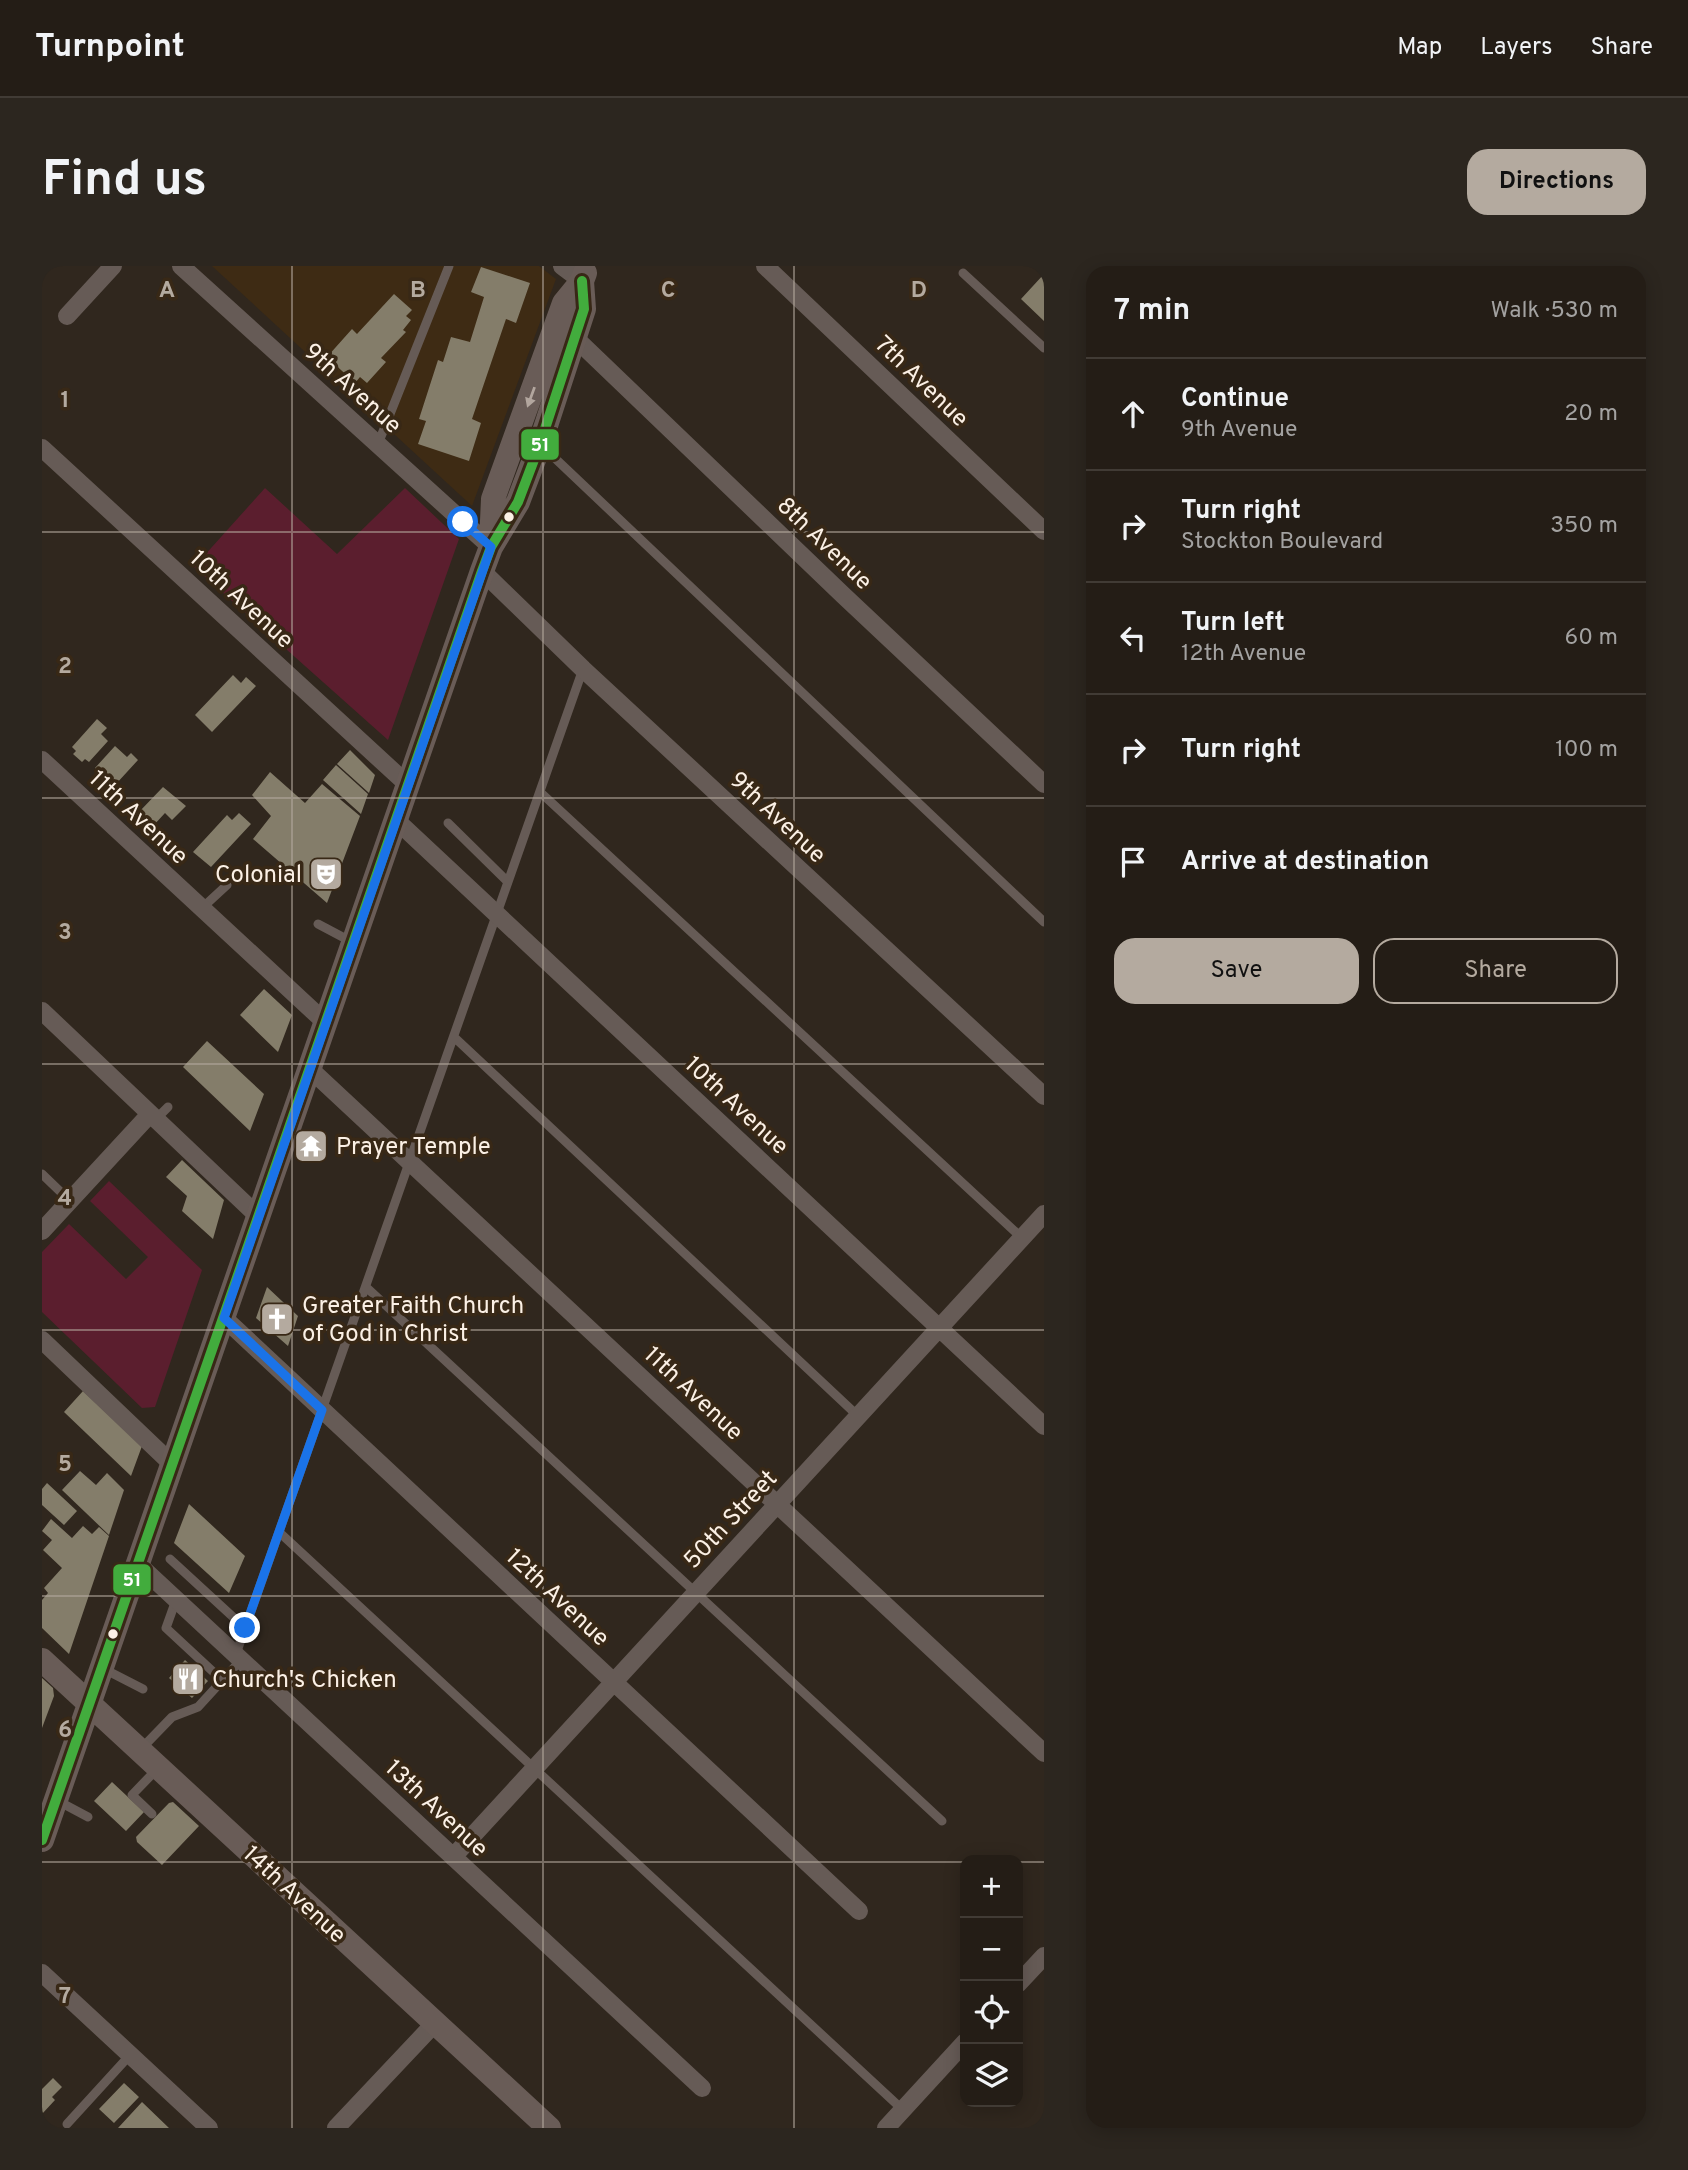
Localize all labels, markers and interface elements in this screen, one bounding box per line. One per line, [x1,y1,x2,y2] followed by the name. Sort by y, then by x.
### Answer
[35,27,185,69] text: Turnpoint
[1397,33,1442,63] text: Map
[1480,33,1552,63] text: Layers
[1590,33,1653,63] text: Share
[1467,149,1646,215] button: Directions
[42,151,207,213] text: Find us
[159,277,175,306] text: A
[410,277,426,306] text: B
[661,277,675,306] text: C
[911,277,927,306] text: D
[1114,293,1190,330] text: 7 min
[1491,297,1618,326] text: Walk · 530 m
[867,330,974,435] street label: 7th Avenue
[297,338,407,441] street label: 9th Avenue
[1181,383,1289,416] text: Continue
[525,386,536,407] one-way arrow
[60,387,70,416] text: 1
[1114,395,1152,433] icon: ahead
[1564,400,1618,429] text: 20 m
[1181,416,1297,445] text: 9th Avenue
[520,428,560,461] line badge: 51
[530,434,550,458] text: 51
[770,492,878,597] street label: 8th Avenue
[1181,495,1301,528] text: Turn right
[447,506,478,537] route start
[1114,507,1152,545] icon: right
[502,510,516,524] unlabelled marker
[1550,512,1618,541] text: 350 m
[1181,528,1383,557] text: Stockton Boulevard
[182,545,299,656] street label: 10th Avenue
[1181,607,1285,640] text: Turn left
[1114,619,1152,657] icon: left
[1565,624,1618,653] text: 60 m
[1181,640,1306,669] text: 12th Avenue
[58,653,72,682] text: 2
[1114,731,1152,769] icon: right
[1181,734,1301,767] text: Turn right
[1555,736,1618,765] text: 100 m
[82,765,194,872] street label: 11th Avenue
[722,766,831,871] street label: 9th Avenue
[1114,843,1152,881] icon: arrive
[1181,846,1429,879] text: Arrive at destination
[307,855,345,893] theatre icon: Colonial
[215,861,302,891] place label: Colonial
[58,919,72,948] text: 3
[1114,938,1359,1004] button: Save
[1373,938,1618,1004] button: Share
[677,1051,794,1162] street label: 10th Avenue
[292,1127,330,1165] temple icon: Prayer Temple
[336,1133,491,1163] place label: Prayer Temple
[58,1185,72,1214] text: 4
[302,1292,524,1350] place label: Greater Faith Church of God in Christ
[258,1300,296,1338] church icon: Greater Faith Church of God in Christ
[637,1341,749,1448] street label: 11th Avenue
[58,1451,72,1480] text: 5
[678,1465,785,1576] street label: 50th Street
[499,1543,615,1654] street label: 12th Avenue
[112,1563,152,1596] line badge: 51
[122,1569,142,1593] text: 51
[229,1612,260,1643] route end
[106,1627,120,1641] unlabelled marker
[169,1660,207,1698] restaurant icon: Church's Chicken
[212,1666,397,1696] place label: Church's Chicken
[58,1717,72,1746] text: 6
[378,1754,493,1865] street label: 13th Avenue
[236,1840,352,1951] street label: 14th Avenue
[960,1855,1023,2107] map controls
[960,1855,1023,1918] button: +
[960,1918,1023,1981] button: −
[960,1981,1023,2044] button: locate
[59,1983,71,2012] text: 7
[960,2044,1023,2107] button: layers

